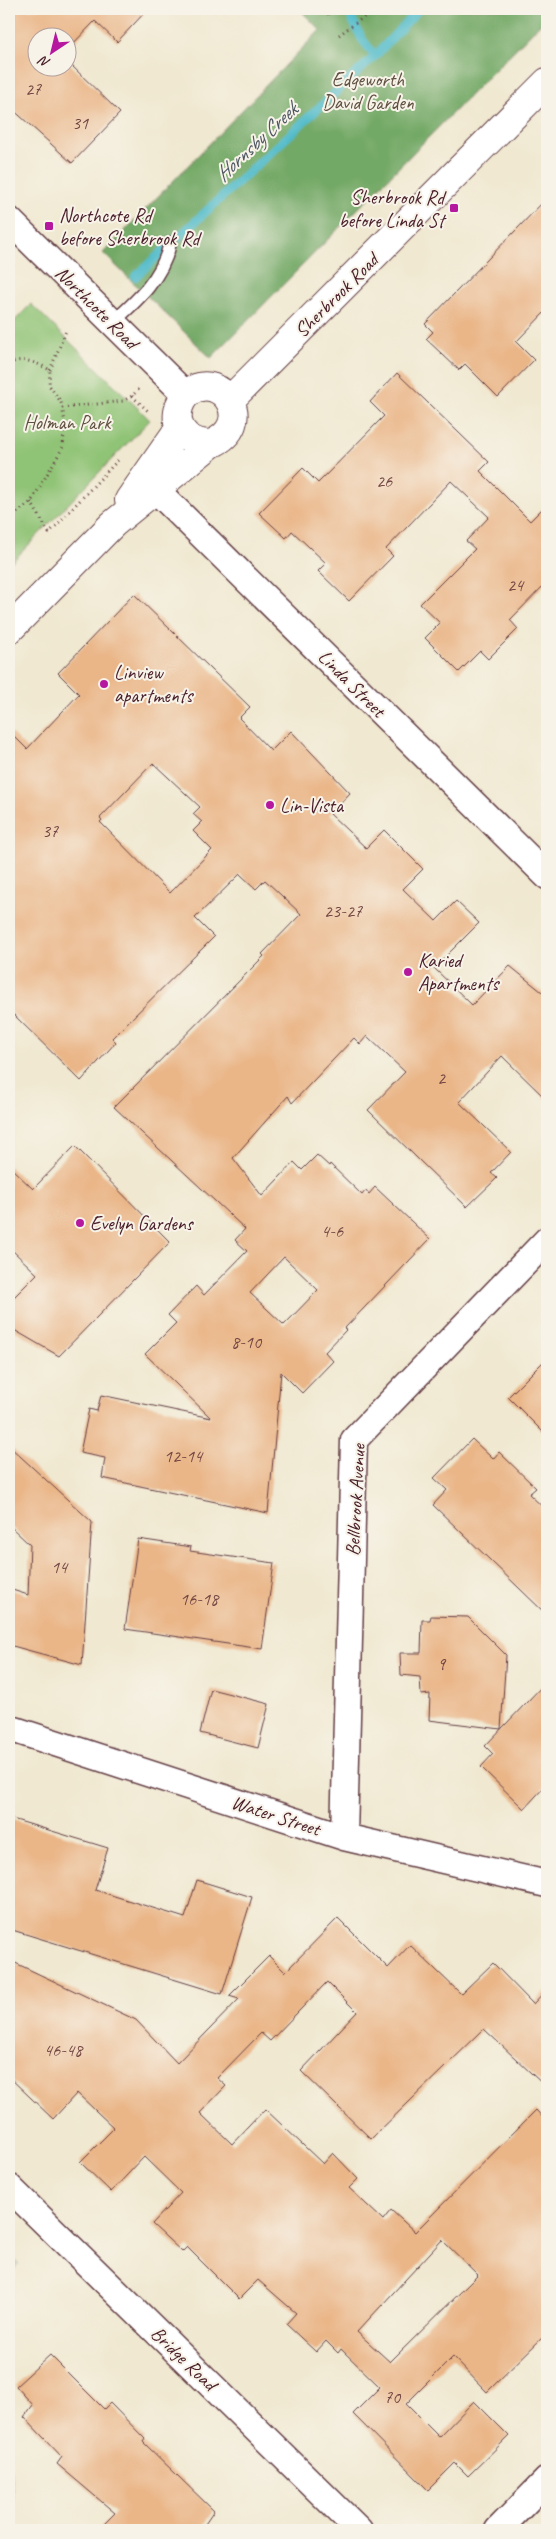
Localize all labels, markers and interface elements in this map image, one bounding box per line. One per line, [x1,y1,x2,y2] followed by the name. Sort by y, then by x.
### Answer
[28,28,78,78] north arrow
[34,51,53,72] text: N
[322,67,415,115] park label: Edgeworth David Garden
[25,78,42,100] house number: 27
[209,95,305,187] water label: Hornsby Creek
[72,112,89,134] house number: 31
[339,185,447,233] place label: Sherbrook Rd before Linda St
[448,202,460,214] marker: Sherbrook Rd before Linda St
[59,203,202,251] place label: Northcote Rd before Sherbrook Rd
[43,220,55,232] marker: Northcote Rd before Sherbrook Rd
[289,246,386,343] street label: Sherbrook Road
[50,260,146,356] street label: Northcote Road
[24,410,112,435] park label: Holman Park
[376,470,393,492] house number: 26
[507,574,525,596] house number: 24
[313,644,392,724] street label: Linda Street
[114,660,194,708] place label: Linview apartments
[98,678,110,690] marker: Linview apartments
[280,793,345,818] place label: Lin-Vista
[264,799,276,811] marker: Lin-Vista
[42,820,59,842] house number: 37
[324,900,363,922] house number: 23-27
[418,948,500,996] place label: Karied Apartments
[402,966,414,978] marker: Karied Apartments
[437,1067,447,1089] house number: 2
[90,1211,195,1236] place label: Evelyn Gardens
[74,1217,86,1229] marker: Evelyn Gardens
[321,1220,344,1242] house number: 4-6
[231,1331,263,1353] house number: 8-10
[340,1442,371,1557] street label: Bellbrook Avenue
[164,1445,204,1467] house number: 12-14
[51,1556,69,1578] house number: 14
[180,1588,220,1610] house number: 16-18
[437,1653,447,1675] house number: 9
[228,1789,325,1842] street label: Water Street
[44,2039,84,2061] house number: 46-48
[145,2321,224,2398] street label: Bridge Road
[384,2386,402,2408] house number: 70

